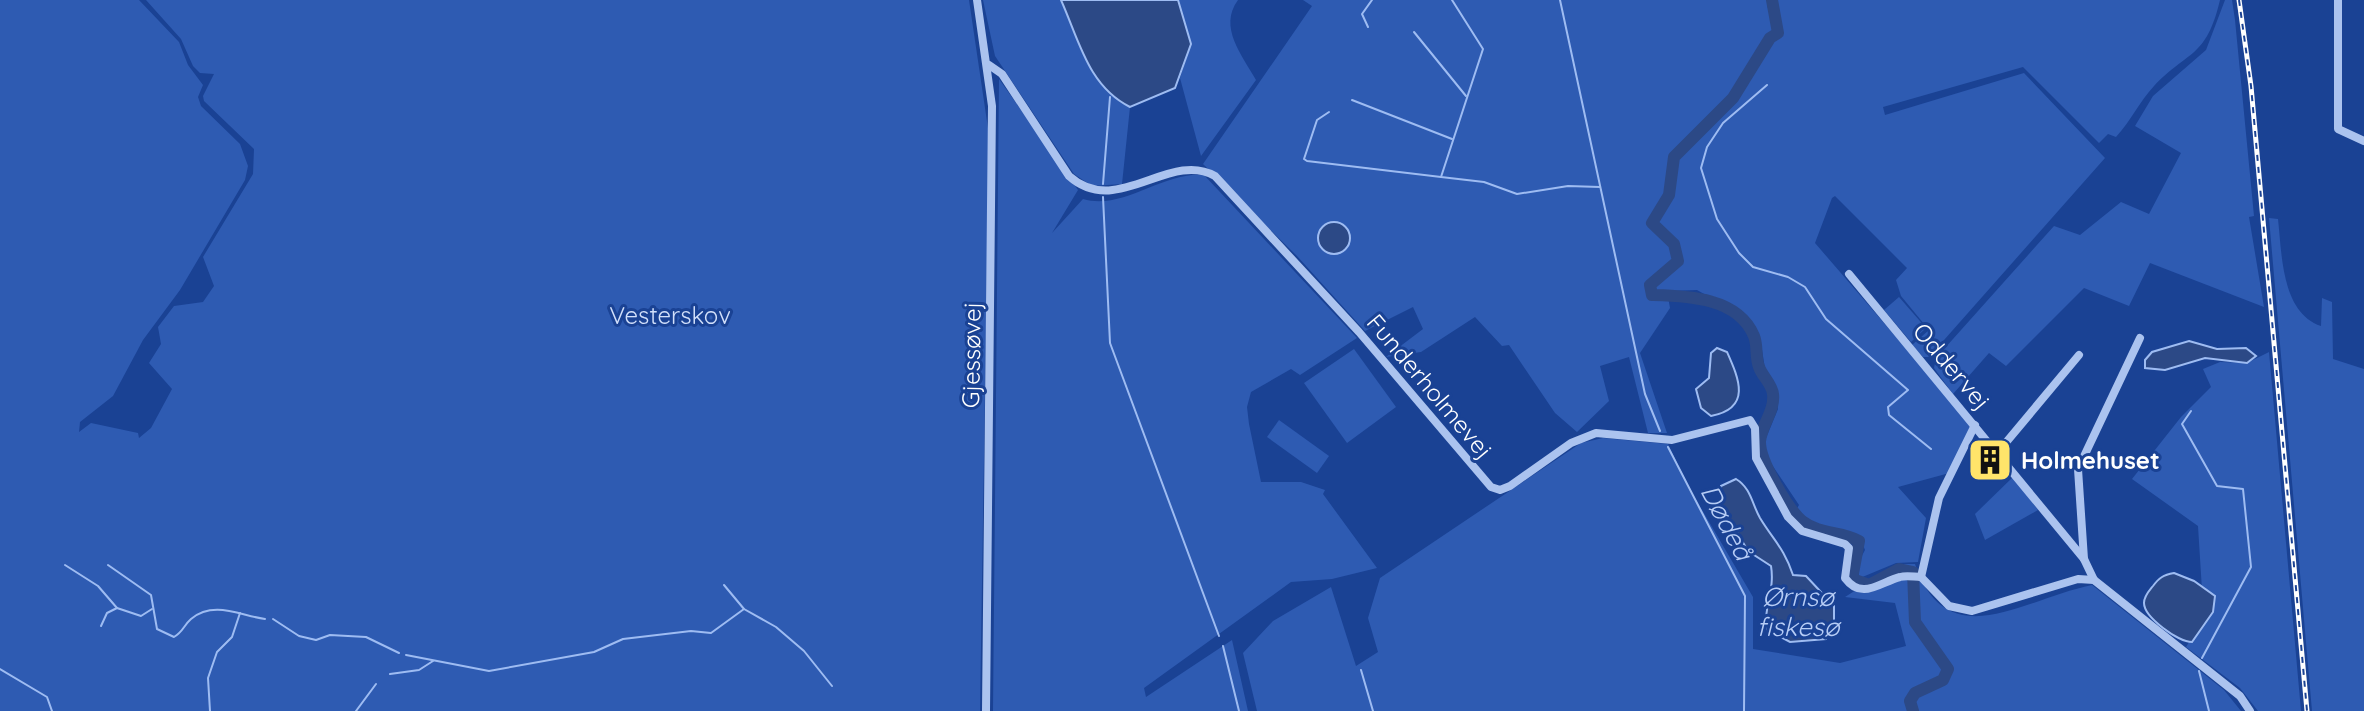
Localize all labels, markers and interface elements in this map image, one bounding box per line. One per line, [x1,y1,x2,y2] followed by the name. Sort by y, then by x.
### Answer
[609,300,731,330] park label: Vesterskov
[955,302,987,408] street label: Gjessøvej
[1361,308,1499,464] street label: Funderholmevej
[1907,316,1997,416] street label: Oddervej
[1966,436,2014,484] building icon: Holmehuset
[2021,445,2160,475] place label: Holmehuset
[1693,479,1761,566] water label: Dødeå
[1756,580,1842,643] water label: Ørnsø fiskesø

